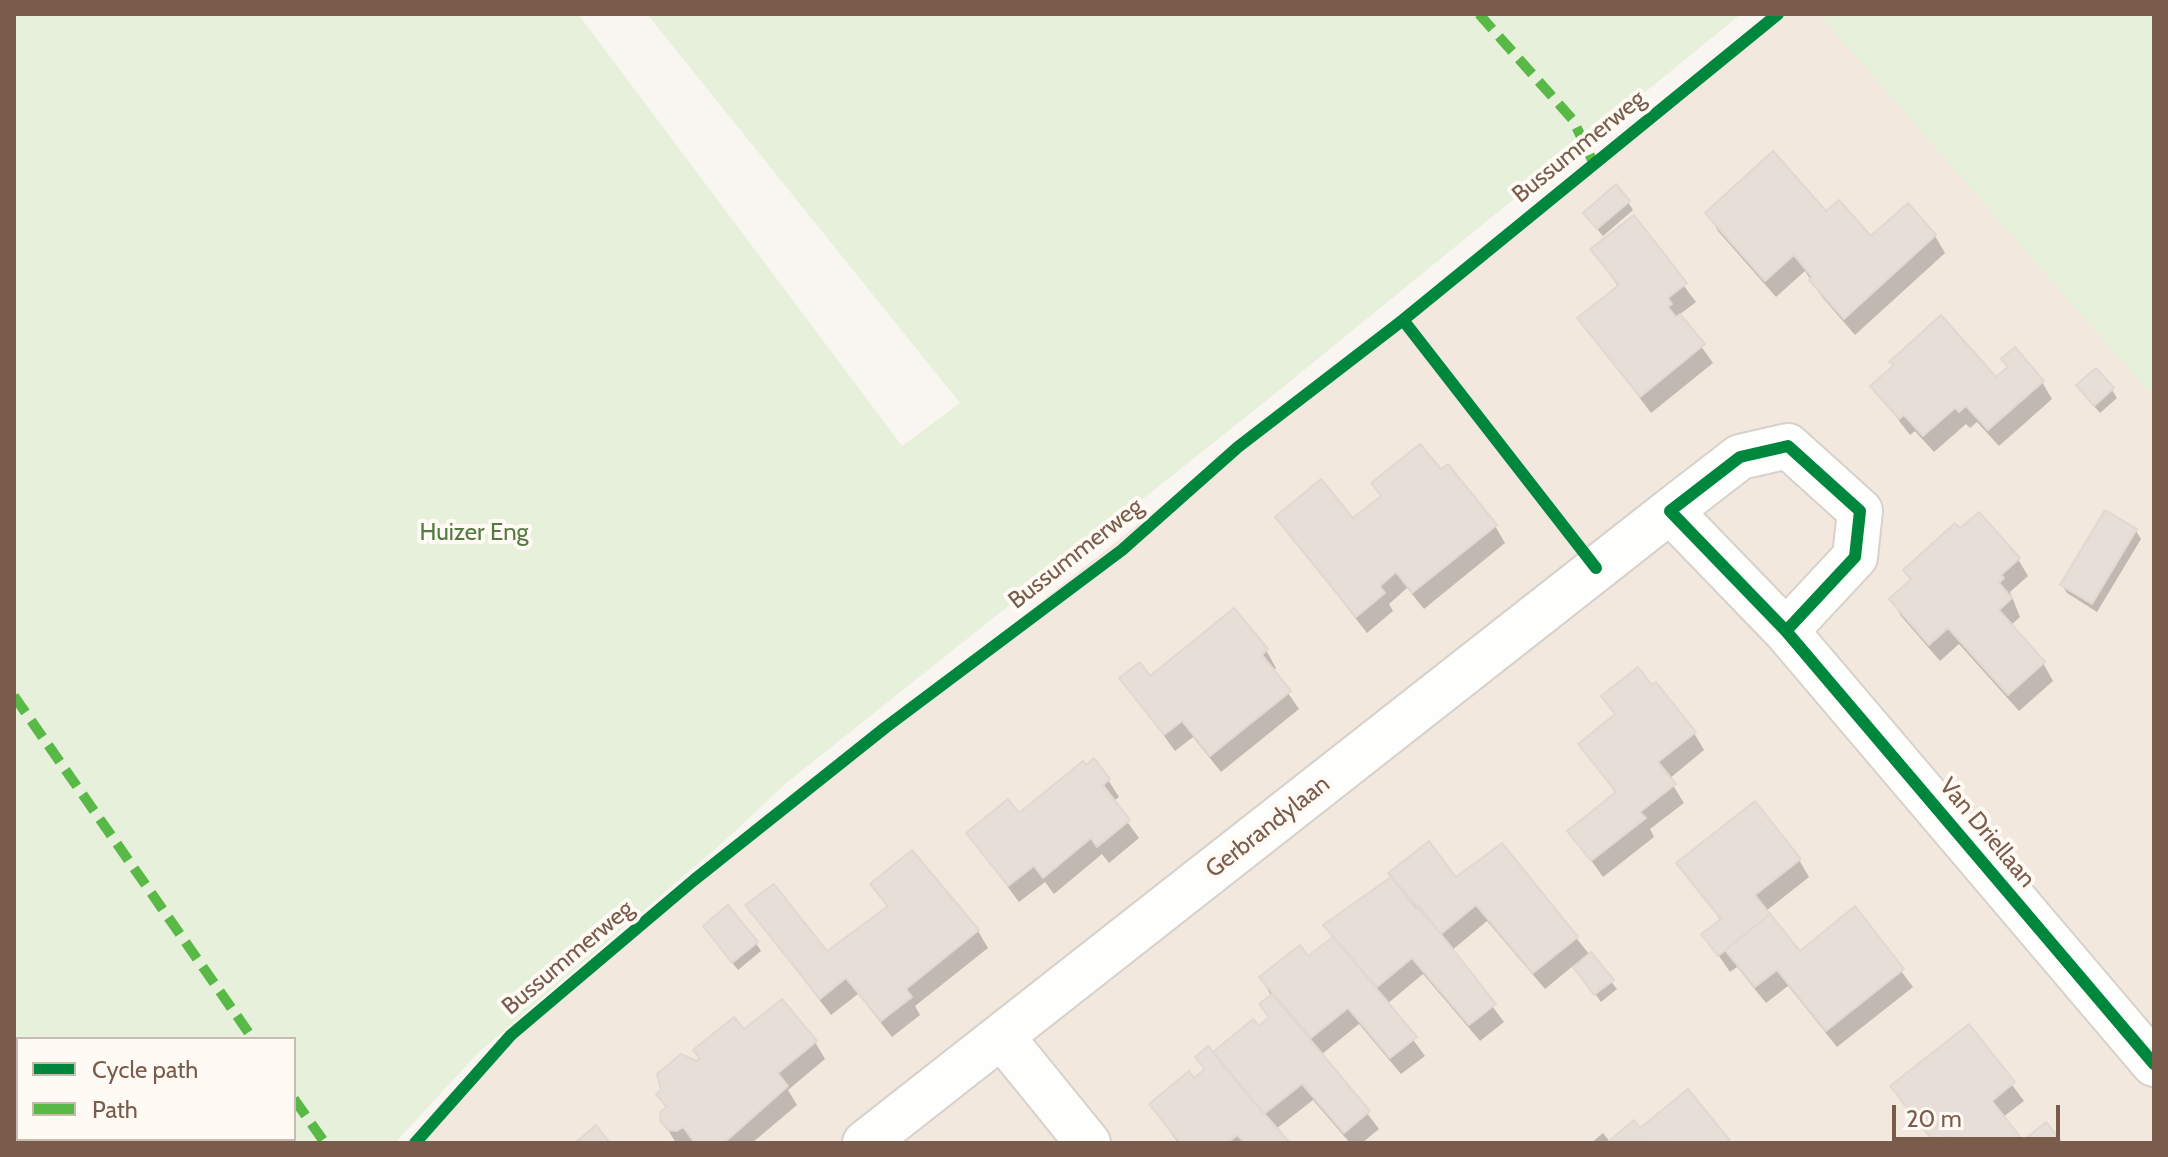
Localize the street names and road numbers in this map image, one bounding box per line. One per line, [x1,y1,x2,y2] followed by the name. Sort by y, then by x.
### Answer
[1507,85,1651,209] street label: Bussummerweg
[1003,493,1149,615] street label: Bussummerweg
[1200,770,1336,884] street label: Gerbrandylaan
[1933,772,2041,894] street label: Van Driellaan
[496,895,640,1021] street label: Bussummerweg

